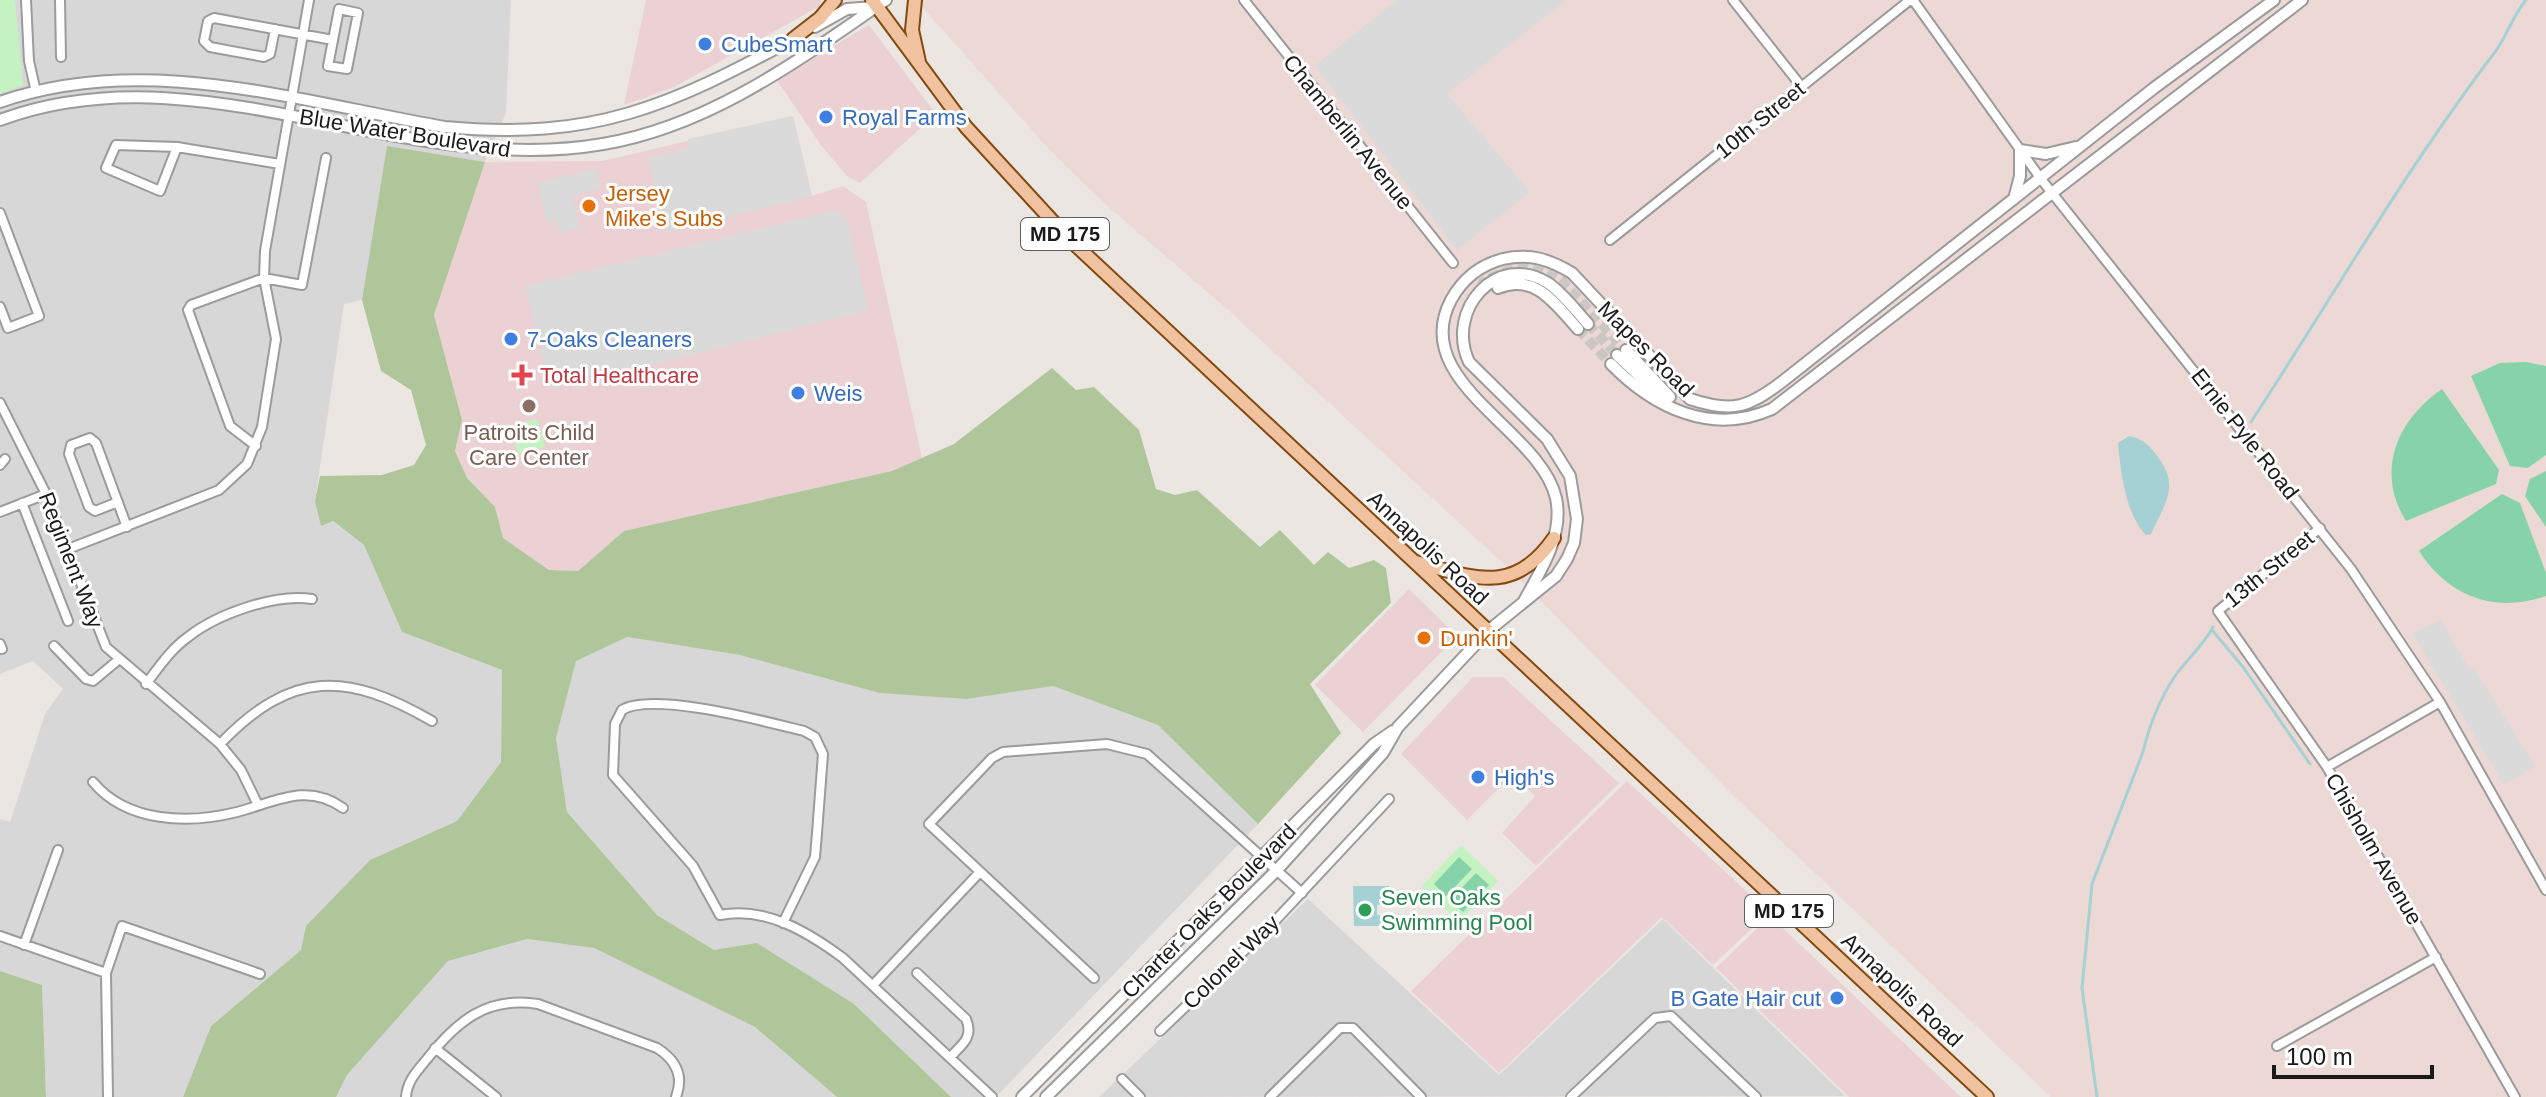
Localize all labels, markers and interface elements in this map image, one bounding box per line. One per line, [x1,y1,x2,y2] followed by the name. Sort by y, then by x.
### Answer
[721,32,832,57] place label: CubeSmart
[696,35,714,53] marker: CubeSmart
[1278,50,1418,214] street label: Chamberlin Avenue
[1710,76,1810,164] street label: 10th Street
[298,104,512,162] street label: Blue Water Boulevard
[842,105,967,130] place label: Royal Farms
[817,108,835,126] marker: Royal Farms
[605,181,723,231] place label: Jersey Mike's Subs
[580,197,598,215] marker: Jersey Mike's Subs
[1021,218,1109,250] road number: MD 175
[1593,296,1699,402] street label: Mapes Road
[527,327,692,352] place label: 7-Oaks Cleaners
[502,330,520,348] marker: 7-Oaks Cleaners
[540,363,699,388] place label: Total Healthcare
[511,364,533,386] marker: Total Healthcare
[2186,364,2304,504] street label: Ernie Pyle Road
[814,381,863,406] place label: Weis
[789,384,807,402] marker: Weis
[520,397,538,415] marker: Patroits Child Care Center
[464,420,594,470] place label: Patroits Child Care Center
[1363,486,1493,610] street label: Annapolis Road
[34,489,108,631] street label: Regiment Way
[2219,525,2319,613] street label: 13th Street
[1440,626,1513,651] place label: Dunkin'
[1415,629,1433,647] marker: Dunkin'
[1494,765,1554,790] place label: High's
[1469,768,1487,786] marker: High's
[2320,769,2428,929] street label: Chisholm Avenue
[1117,819,1301,1003] street label: Charter Oaks Boulevard
[1381,885,1533,935] place label: Seven Oaks Swimming Pool
[1745,895,1833,927] road number: MD 175
[1356,901,1374,919] marker: Seven Oaks Swimming Pool
[1178,910,1284,1014] street label: Colonel Way
[1837,928,1967,1052] street label: Annapolis Road
[1671,986,1821,1011] place label: B Gate Hair cut
[1828,989,1846,1007] marker: B Gate Hair cut
[2274,1029,2432,1079] scale bar
[2286,1043,2353,1070] text: 100 m

